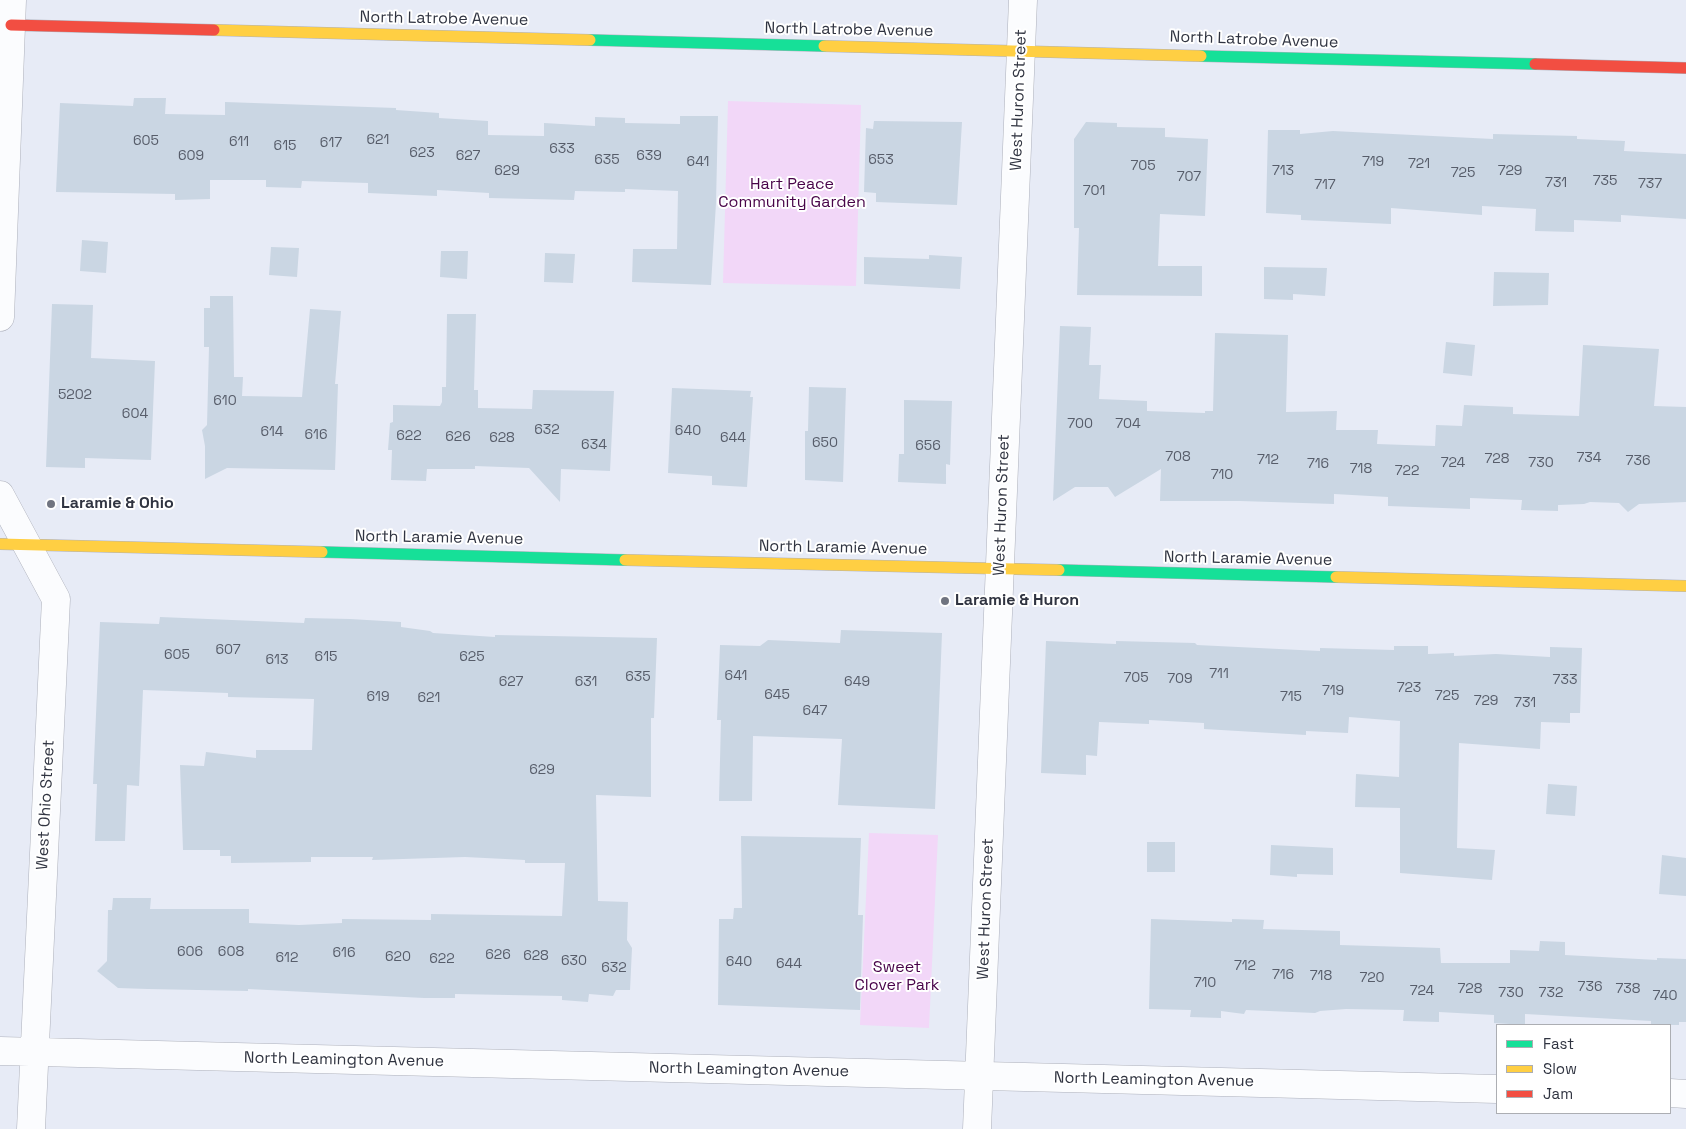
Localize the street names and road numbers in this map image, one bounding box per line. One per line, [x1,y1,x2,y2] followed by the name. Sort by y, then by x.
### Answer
[360,8,528,30] street label: North Latrobe Avenue
[765,19,933,41] street label: North Latrobe Avenue
[1169,27,1339,53] street label: North Latrobe Avenue
[1007,29,1031,171] street label: West Huron Street
[990,434,1014,576] street label: West Huron Street
[355,527,523,549] street label: North Laramie Avenue
[759,537,927,559] street label: North Laramie Avenue
[1164,548,1332,570] street label: North Laramie Avenue
[33,739,59,871] street label: West Ohio Street
[974,838,998,980] street label: West Huron Street
[244,1049,444,1071] street label: North Leamington Avenue
[649,1059,849,1081] street label: North Leamington Avenue
[1054,1069,1254,1091] street label: North Leamington Avenue

